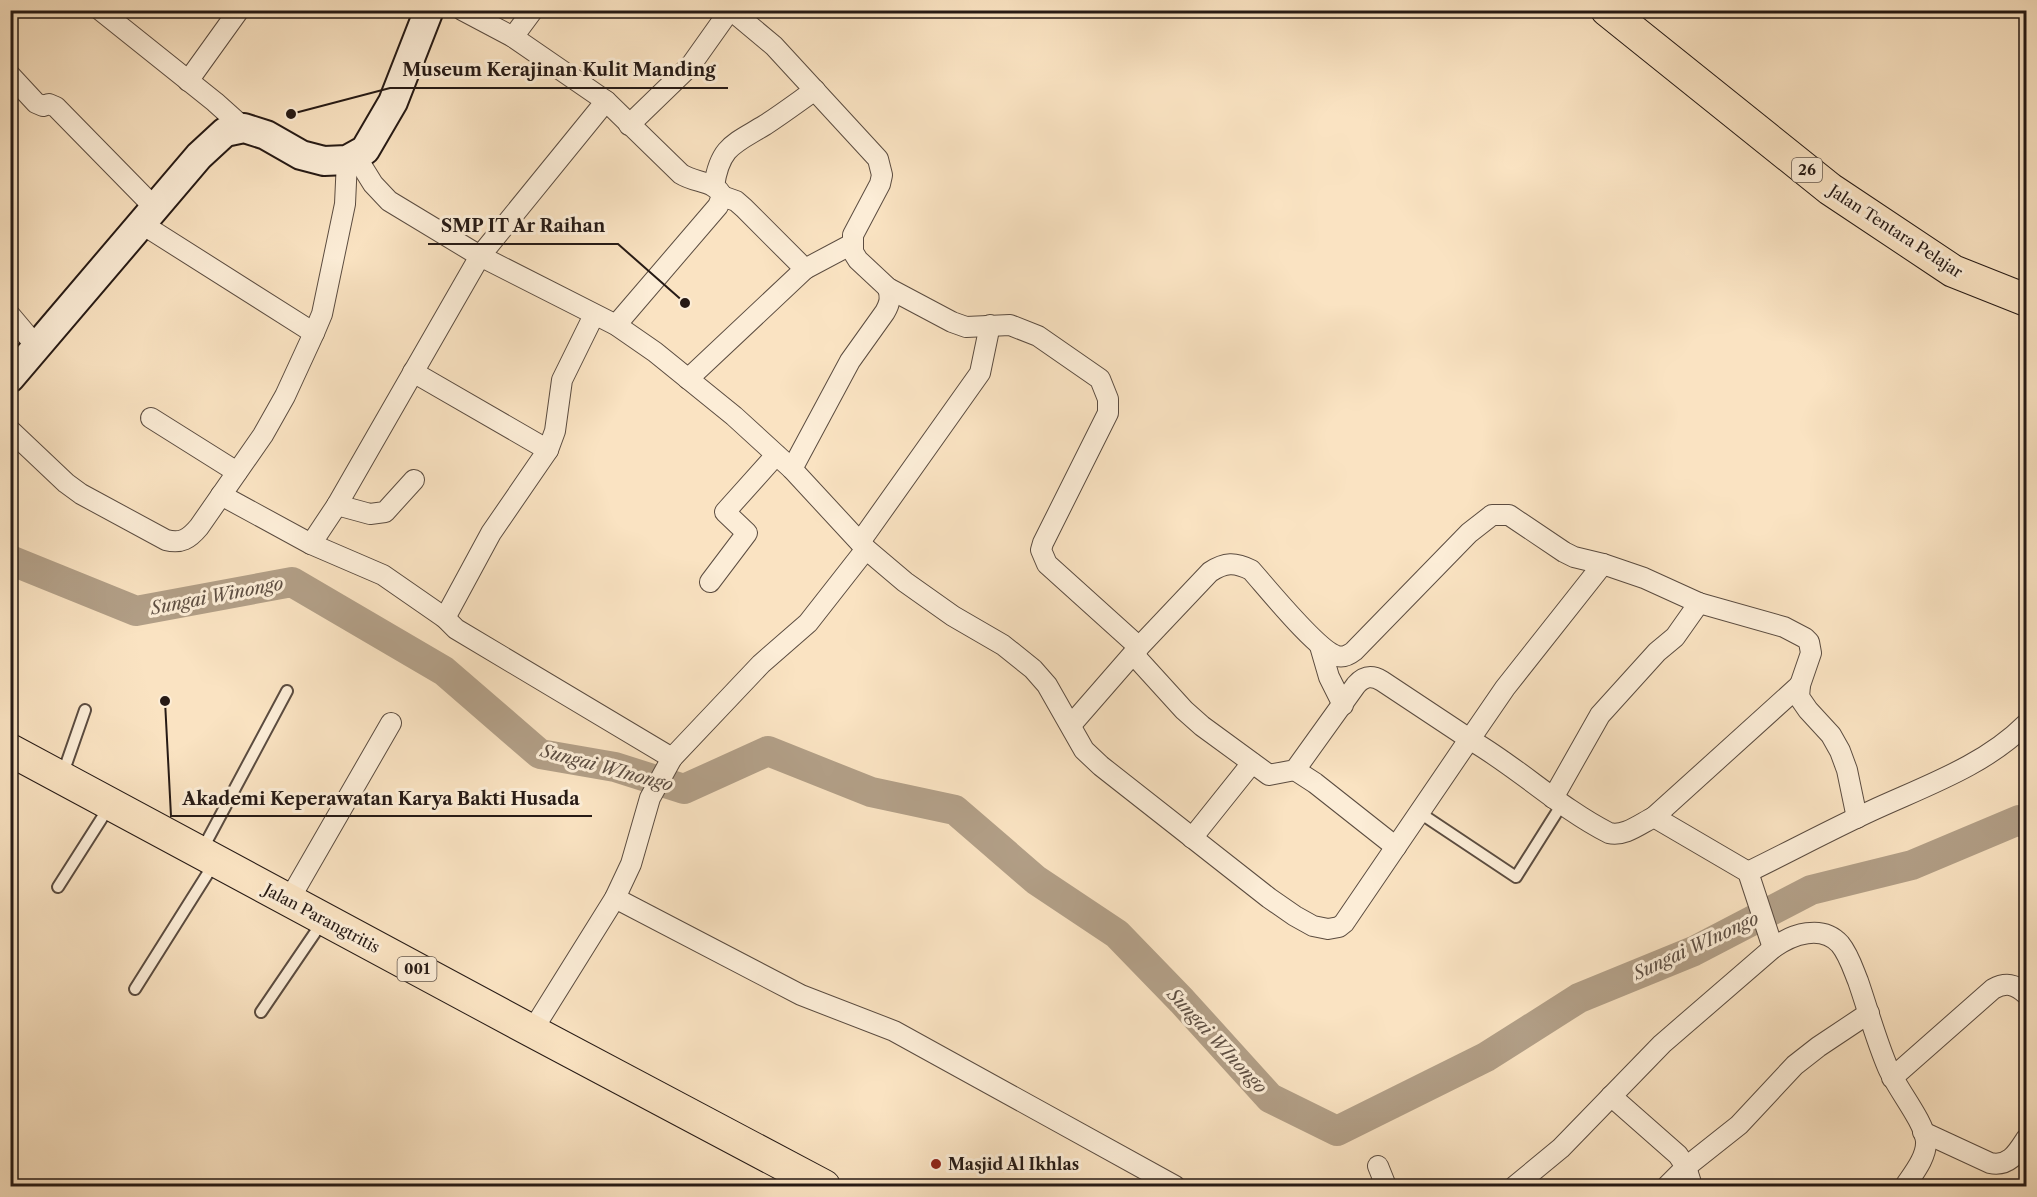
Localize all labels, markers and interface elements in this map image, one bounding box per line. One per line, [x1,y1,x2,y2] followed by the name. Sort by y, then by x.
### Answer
[390,52,728,88] callout: Museum Kerajinan Kulit Manding
[402,59,716,81] text: Museum Kerajinan Kulit Manding
[1792,158,1822,182] road number: 26
[1823,179,1967,282] street label: Jalan Tentara Pelajar
[428,208,618,244] callout: SMP IT Ar Raihan
[441,215,606,237] text: SMP IT Ar Raihan
[148,572,285,620] water label: Sungai Winongo
[538,740,676,796] water label: Sungai WInongo
[171,780,592,816] callout: Akademi Keperawatan Karya Bakti Husada
[181,788,580,810] text: Akademi Keperawatan Karya Bakti Husada
[258,878,383,957] street label: Jalan Parangtritis
[1629,907,1762,985] water label: Sungai WInongo
[398,957,436,981] road number: 001
[1162,983,1271,1098] water label: Sungai WInongo
[948,1154,1079,1174] place label: Masjid Al Ikhlas
[929,1157,943,1171] marker: Masjid Al Ikhlas

